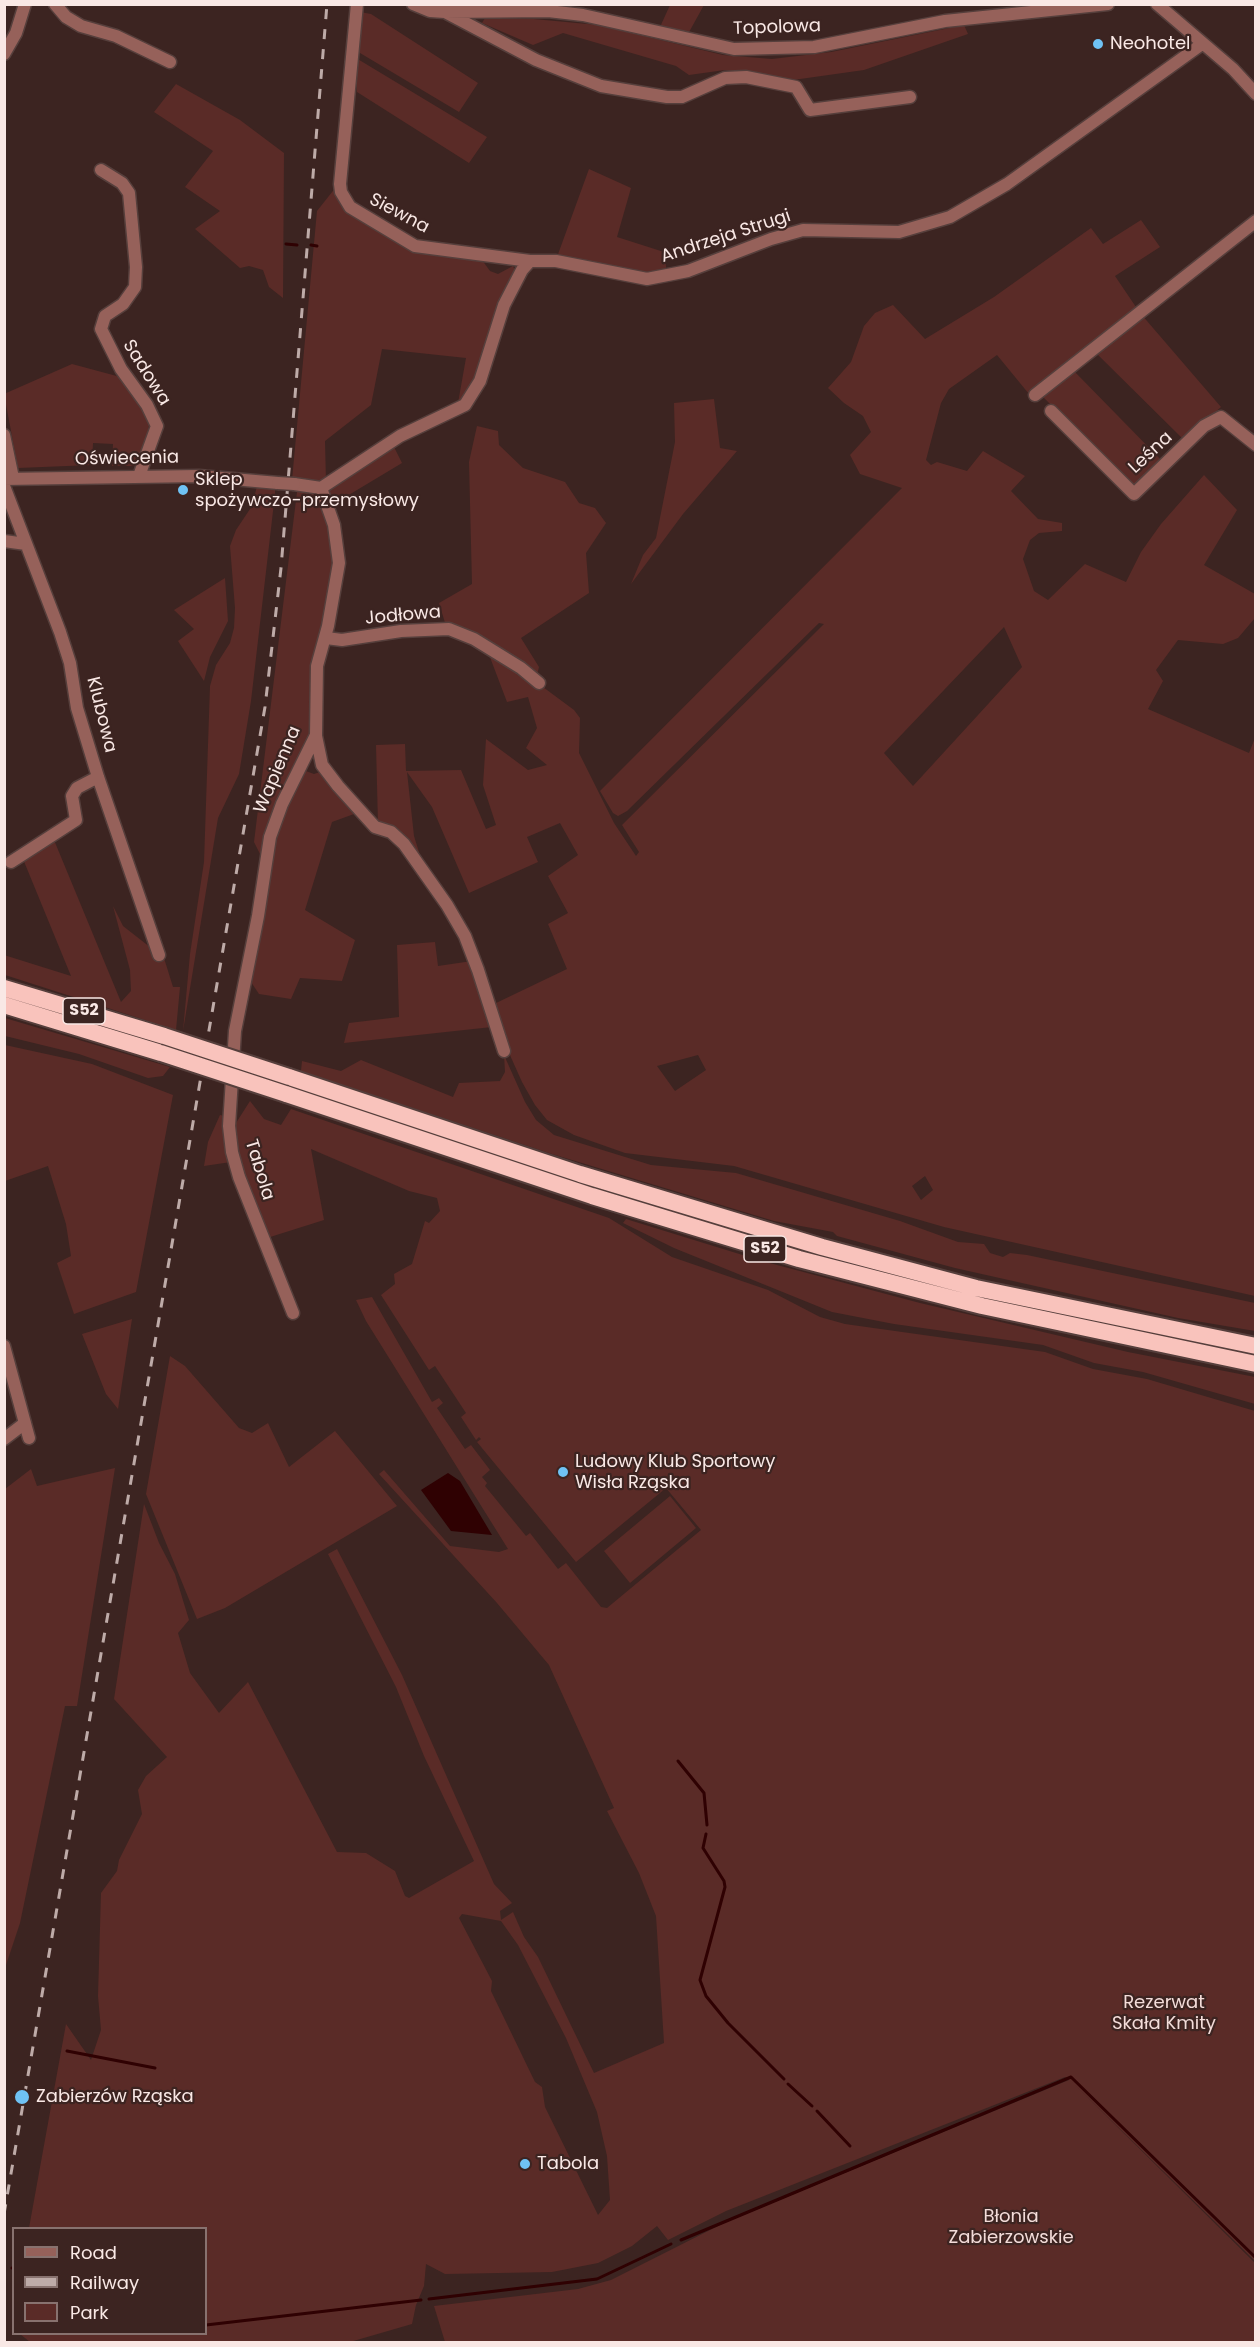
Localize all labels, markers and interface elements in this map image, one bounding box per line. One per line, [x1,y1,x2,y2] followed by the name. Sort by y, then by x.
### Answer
[733,16,821,40] street label: Topolowa
[1110,33,1191,55] place label: Neohotel
[1091,37,1105,51] marker: Neohotel
[365,189,433,239] street label: Siewna
[658,206,794,268] street label: Andrzeja Strugi
[117,336,175,410] street label: Sadowa
[1125,427,1177,479] street label: Leśna
[75,447,179,471] street label: Oświecenia
[195,469,419,512] place label: Sklep spożywczo-przemysłowy
[176,483,190,497] marker: Sklep spożywczo-przemysłowy
[364,602,442,630] street label: Jodłowa
[81,675,121,755] street label: Klubowa
[250,723,306,817] street label: Wapienna
[63,998,105,1024] road number: S52
[240,1137,278,1203] street label: Tabola
[744,1236,786,1262] road number: S52
[575,1451,775,1494] place label: Ludowy Klub Sportowy Wisła Rząska
[556,1465,570,1479] marker: Ludowy Klub Sportowy Wisła Rząska
[1112,1992,1216,2034] park label: Rezerwat Skała Kmity
[36,2086,194,2108] place label: Zabierzów Rząska
[13,2088,31,2106] marker: Zabierzów Rząska
[537,2153,599,2175] place label: Tabola
[518,2157,532,2171] marker: Tabola
[948,2206,1074,2248] park label: Błonia Zabierzowskie
[12,2227,207,2335] legend
[70,2240,117,2265] text: Road
[70,2270,139,2295] text: Railway
[70,2300,109,2325] text: Park

